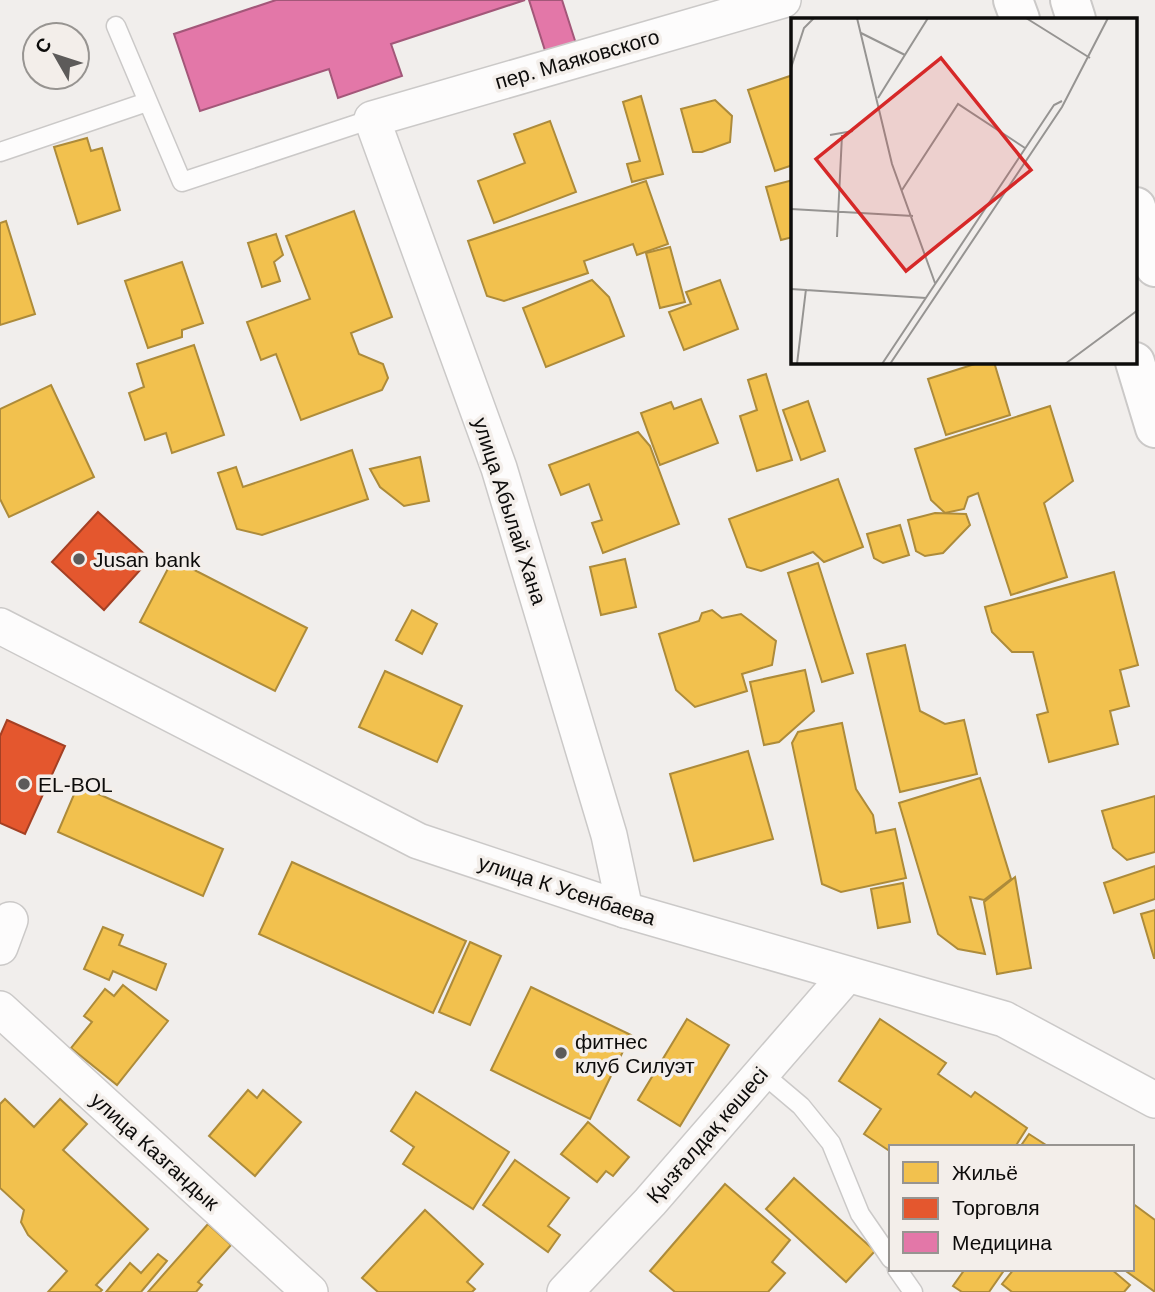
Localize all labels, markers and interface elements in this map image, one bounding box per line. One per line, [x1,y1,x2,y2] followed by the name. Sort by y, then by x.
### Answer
[791,18,1138,364] inset map
[21,21,91,91] north arrow
[492,25,662,93] street label: пер. Маяковского
[31,33,56,58] text: С
[469,415,551,608] street label: улица Абылай Хана
[93,548,201,571] place label: Jusan bank
[71,551,87,567] marker: Jusan bank
[38,773,113,796] place label: EL-BOL
[16,776,32,792] marker: EL-BOL
[476,851,659,930] street label: улица К Усенбаева
[575,1030,695,1077] place label: фитнес клуб Силуэт
[553,1045,569,1061] marker: фитнес клуб Силуэт
[642,1063,772,1207] street label: Қызғалдақ көшесі
[86,1088,224,1215] street label: улица Казгандык
[889,1145,1134,1271] legend
[952,1161,1018,1184] text: Жильё
[952,1196,1040,1219] text: Торговля
[952,1231,1052,1254] text: Медицина

